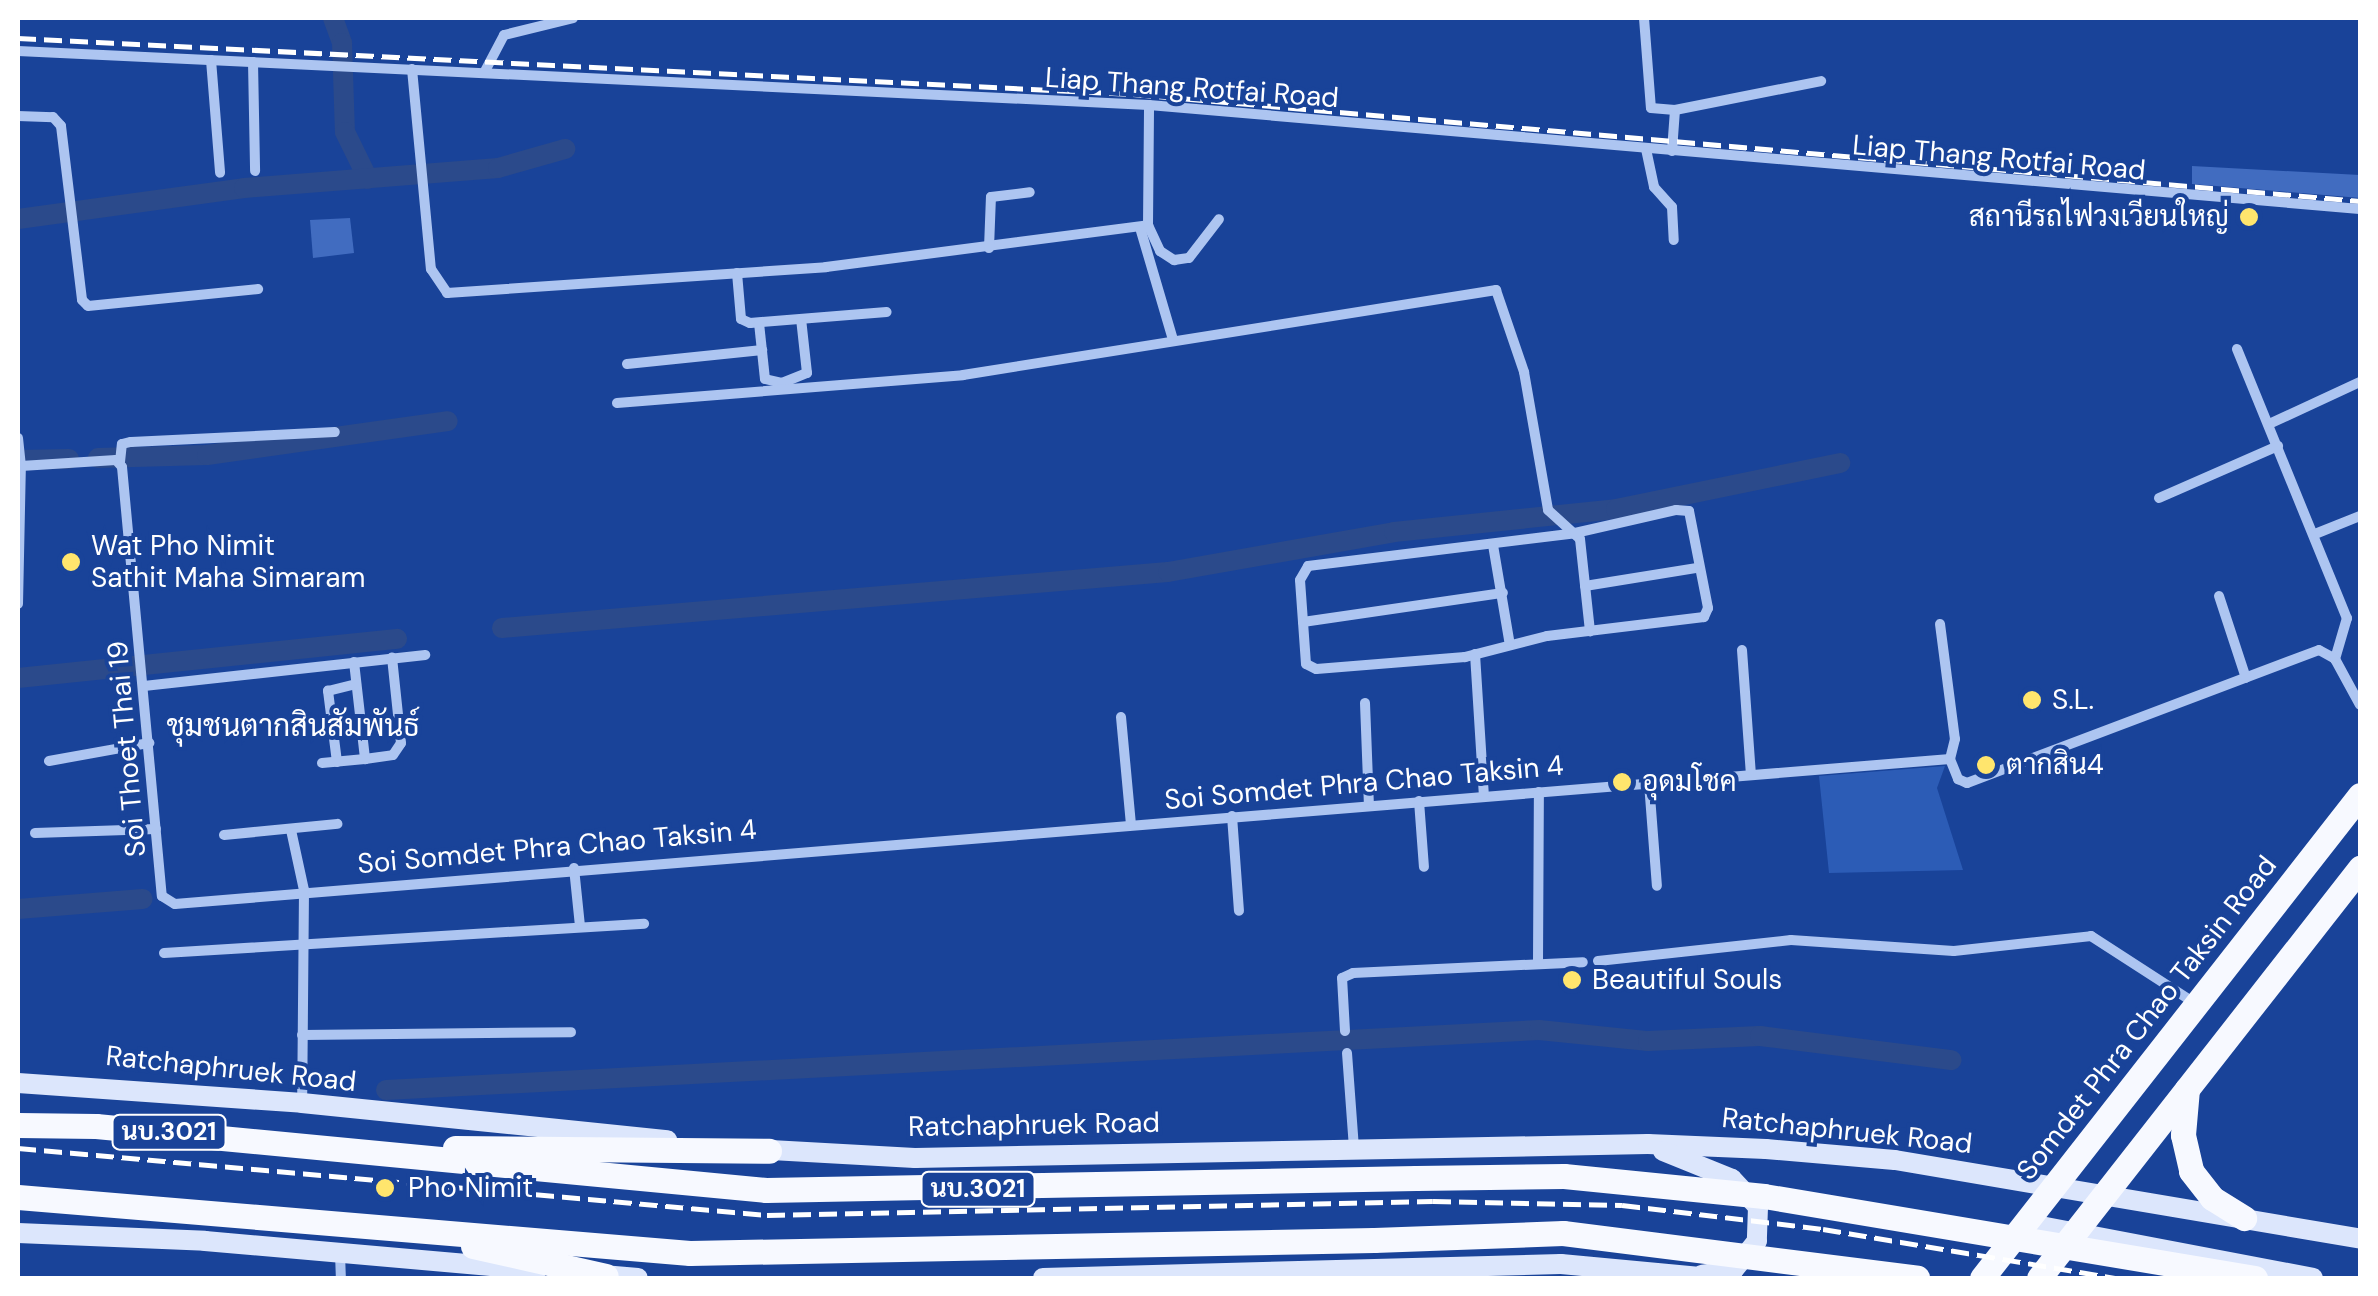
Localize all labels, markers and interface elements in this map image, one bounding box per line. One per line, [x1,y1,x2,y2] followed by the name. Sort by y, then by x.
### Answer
[1044,61,1340,115] street label: Liap Thang Rotfai Road
[1851,128,2147,188] street label: Liap Thang Rotfai Road
[1969,200,2229,234] place label: สถานีรถไฟวงเวียนใหญ่
[2238,206,2260,228] marker: สถานีรถไฟวงเวียนใหญ่
[91,529,366,595] place label: Wat Pho Nimit Sathit Maha Simaram
[60,551,82,573] marker: Wat Pho Nimit Sathit Maha Simaram
[101,640,153,858] street label: Soi Thoet Thai 19
[2052,683,2094,717] place label: S.L.
[2021,689,2043,711] marker: S.L.
[166,708,420,744] district label: ชุมชนตากสินสัมพันธ์
[2006,748,2104,782] place label: ตากสิน4
[1163,749,1565,817] street label: Soi Somdet Phra Chao Taksin 4
[1975,754,1997,776] marker: ตากสิน4
[1642,765,1737,799] place label: อุดมโชค
[1611,771,1633,793] marker: อุดมโชค
[356,813,758,881] street label: Soi Somdet Phra Chao Taksin 4
[2010,849,2284,1187] street label: Somdet Phra Chao Taksin Road
[1592,963,1782,997] place label: Beautiful Souls
[1561,969,1583,991] marker: Beautiful Souls
[104,1039,358,1099] street label: Ratchaphruek Road
[1720,1101,1974,1161] street label: Ratchaphruek Road
[908,1106,1160,1144] street label: Ratchaphruek Road
[111,1112,226,1152] road number: นบ.3021
[920,1169,1036,1209] road number: นบ.3021
[408,1171,533,1205] place label: Pho Nimit
[372,1175,398,1201] marker: Pho Nimit

